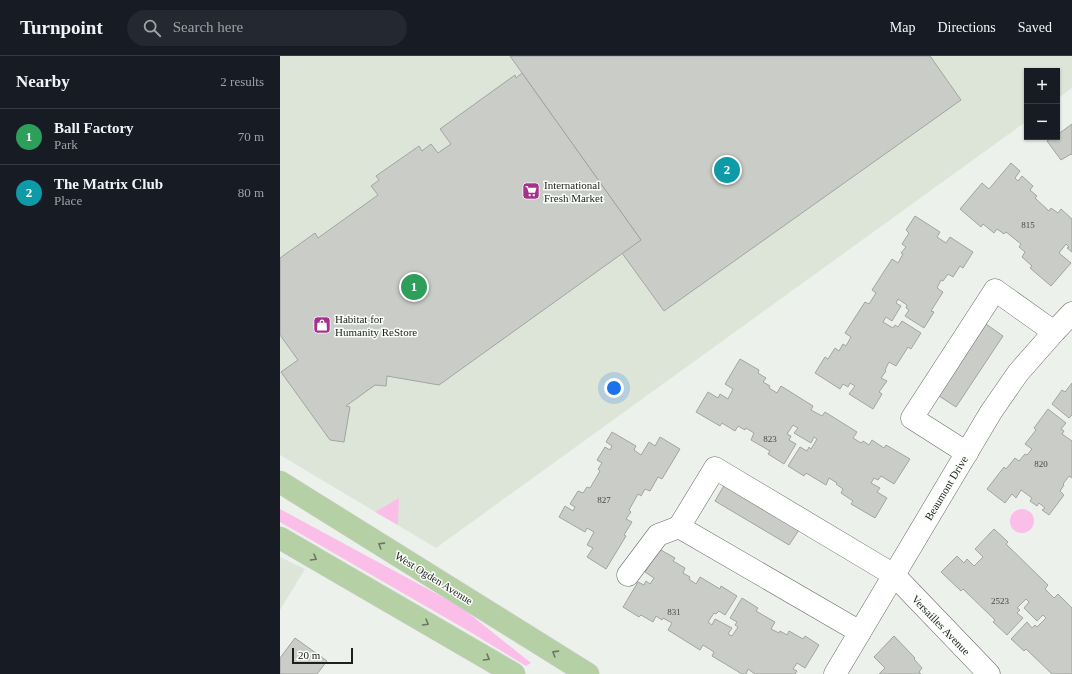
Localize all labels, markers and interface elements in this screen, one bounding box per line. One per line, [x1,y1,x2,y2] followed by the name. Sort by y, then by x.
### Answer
[127,10,407,46] search box
[20,17,103,38] text: Turnpoint
[141,17,163,39] icon: search
[173,19,243,35] text: Search here
[890,20,915,35] text: Map
[937,20,996,35] text: Directions
[1018,20,1052,35] text: Saved
[1024,68,1060,140] map controls
[1024,68,1060,104] button: +
[16,72,70,91] text: Nearby
[220,74,264,89] text: 2 results
[1024,104,1060,140] button: −
[54,120,134,136] text: Ball Factory
[26,129,32,144] text: 1
[238,129,264,144] text: 70 m
[54,137,78,152] text: Park
[714,155,740,185] pin: 2
[54,176,163,192] text: The Matrix Club
[544,179,603,204] place label: International Fresh Market
[521,181,541,201] supermarket icon: International Fresh Market
[26,185,32,200] text: 2
[238,185,264,200] text: 80 m
[54,193,82,208] text: Place
[1021,220,1035,230] house number: 815
[401,272,427,302] pin: 1
[335,313,417,338] place label: Habitat for Humanity ReStore
[312,315,332,335] shop icon: Habitat for Humanity ReStore
[604,378,624,398] your location
[763,434,777,444] house number: 823
[922,454,970,522] street label: Beaumont Drive
[1034,459,1048,469] house number: 820
[597,495,611,505] house number: 827
[378,542,385,549] one-way arrow
[393,549,475,607] street label: West Ogden Avenue
[310,553,317,560] one-way arrow
[909,593,973,657] street label: Versailles Avenue
[991,596,1010,606] house number: 2523
[667,607,681,617] house number: 831
[422,618,429,625] one-way arrow
[292,646,353,665] scale bar
[298,649,320,661] text: 20 m
[552,650,559,658] one-way arrow
[483,654,490,661] one-way arrow

